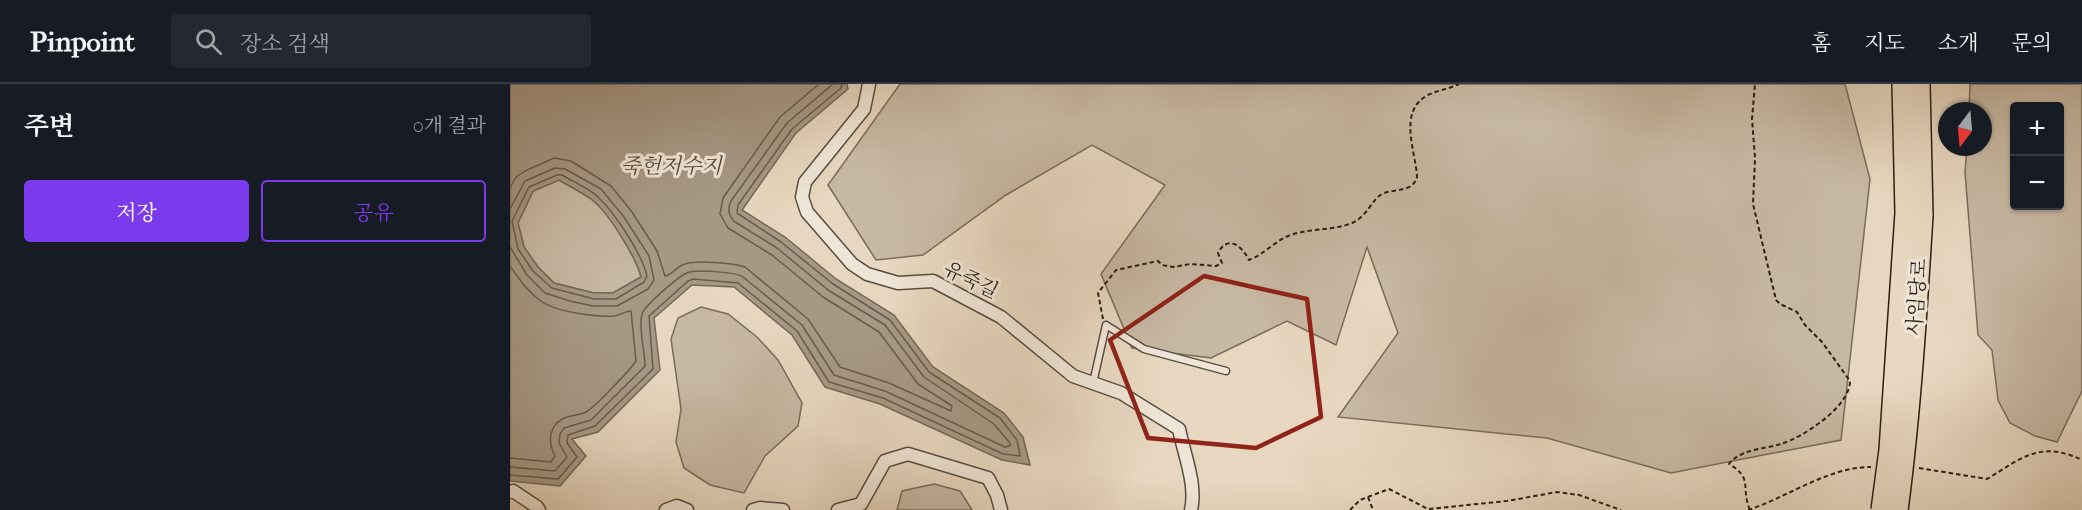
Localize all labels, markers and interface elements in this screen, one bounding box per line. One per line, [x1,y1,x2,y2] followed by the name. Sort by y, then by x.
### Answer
[171,14,591,68] search box
[30,25,135,58] text: Pinpoint
[192,25,225,58] icon: search
[240,31,330,57] text: 장소 검색
[1811,31,1831,55] text: 홈
[1864,31,1905,55] text: 지도
[1938,31,1978,55] text: 소개
[2011,31,2052,55] text: 문의
[1938,102,1992,156] north arrow
[2010,102,2064,210] map controls
[2010,102,2064,156] button: +
[24,111,74,142] text: 주변
[413,114,486,137] text: 0개 결과
[620,154,723,178] water label: 죽헌저수지
[2010,156,2064,210] button: −
[24,180,249,242] button: 저장
[261,180,486,242] button: 공유
[940,257,1002,303] street label: 유죽길
[1903,258,1931,336] street label: 사임당로

